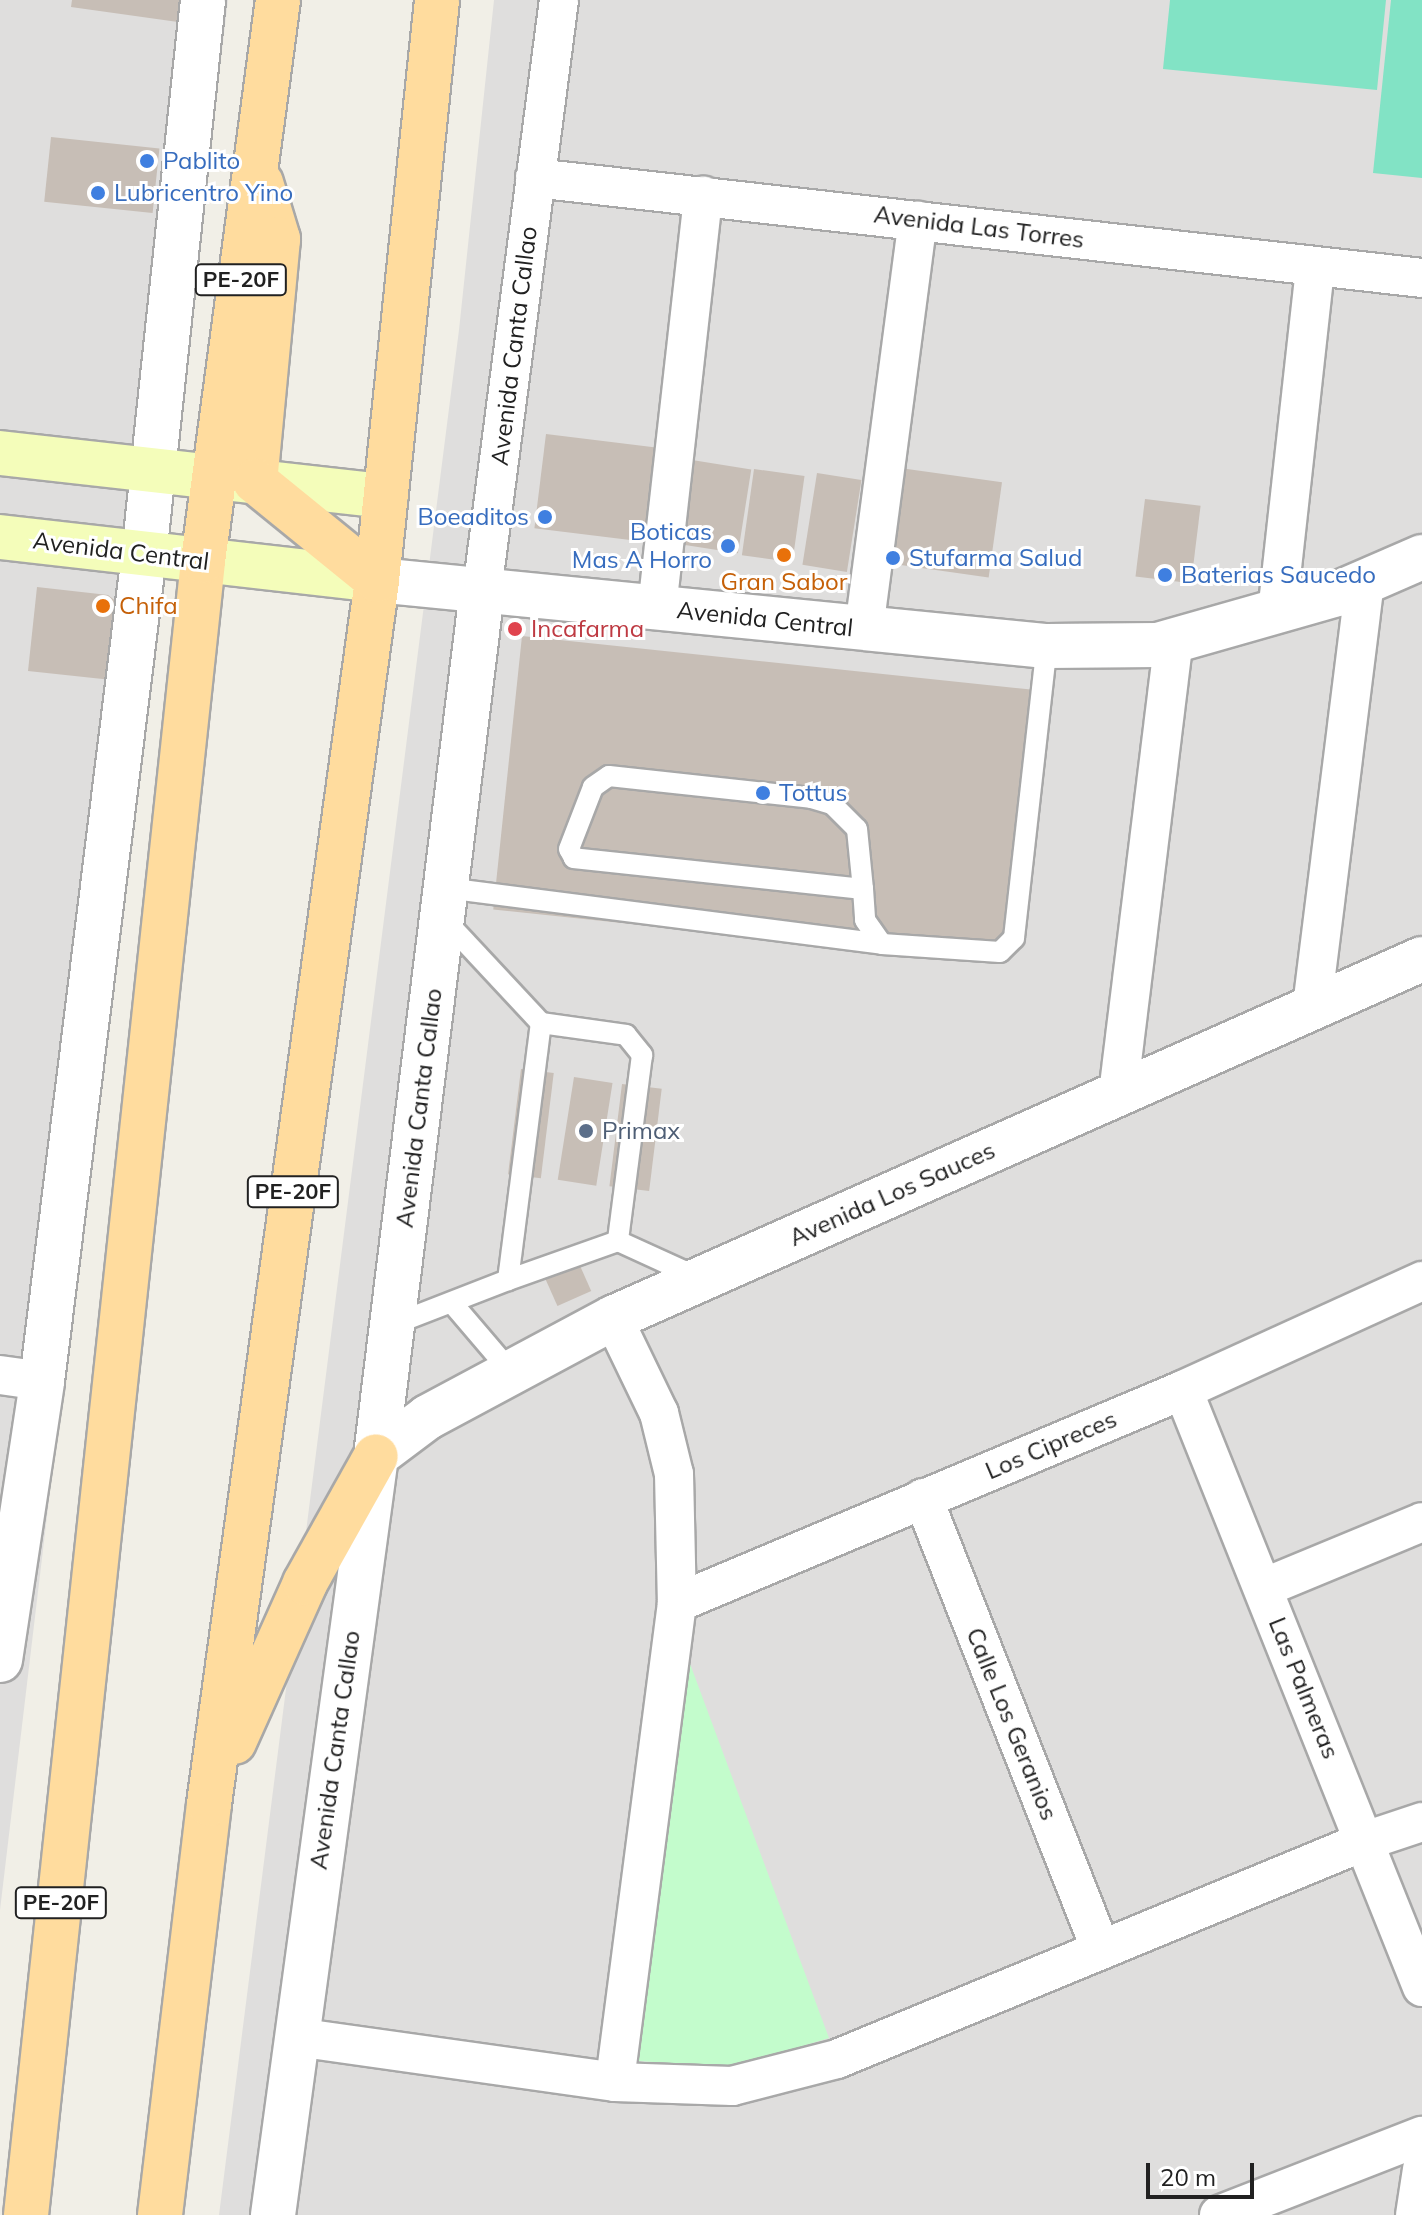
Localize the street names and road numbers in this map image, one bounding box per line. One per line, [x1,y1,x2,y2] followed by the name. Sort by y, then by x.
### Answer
[872,200,1086,254] street label: Avenida Las Torres
[485,225,543,467] street label: Avenida Canta Callao
[193,262,289,298] road number: PE-20F
[31,526,211,576] street label: Avenida Central
[675,595,855,643] street label: Avenida Central
[390,987,448,1229] street label: Avenida Canta Callao
[785,1136,999,1252] street label: Avenida Los Sauces
[245,1174,341,1210] road number: PE-20F
[981,1404,1121,1486] street label: Los Cipreces
[1263,1613,1345,1763] street label: Las Palmeras
[960,1624,1064,1824] street label: Calle Los Geranios
[304,1629,366,1871] street label: Avenida Canta Callao
[13,1885,109,1921] road number: PE-20F

